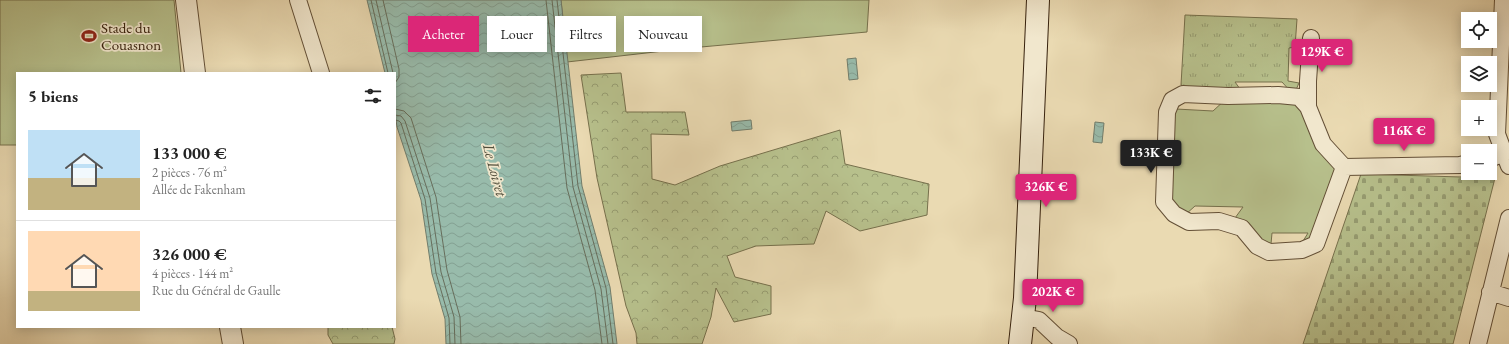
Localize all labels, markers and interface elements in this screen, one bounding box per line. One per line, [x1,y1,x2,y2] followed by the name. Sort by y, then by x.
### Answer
[1461,12,1497,180] map controls
[1461,12,1497,48] button: locate
[408,16,479,52] chip: Acheter
[487,16,547,52] chip: Louer
[555,16,616,52] chip: Filtres
[624,16,702,52] chip: Nouveau
[101,18,161,54] place label: Stade du Couasnon
[80,27,98,45] sports icon: Stade du Couasnon
[1289,39,1355,73] pin: 129K €
[1300,43,1344,60] text: 129K €
[1461,56,1497,92] button: layers
[28,85,78,107] text: 5 biens
[362,85,384,107] icon: filters
[1461,100,1497,136] button: +
[1371,118,1437,152] pin: 116K €
[1382,122,1426,139] text: 116K €
[478,140,512,200] water label: Le Loiret
[1118,140,1184,174] pin: 133K €
[152,142,227,164] text: 133 000 €
[1129,144,1173,161] text: 133K €
[1461,144,1497,180] button: −
[60,146,108,194] icon: home
[152,164,227,181] text: 2 pièces · 76 m²
[1013,174,1079,208] pin: 326K €
[1024,178,1068,195] text: 326K €
[152,181,246,198] text: Allée de Fakenham
[152,243,227,265] text: 326 000 €
[60,247,108,295] icon: home
[152,265,233,282] text: 4 pièces · 144 m²
[1020,279,1086,313] pin: 202K €
[152,282,281,299] text: Rue du Général de Gaulle
[1031,283,1075,300] text: 202K €

